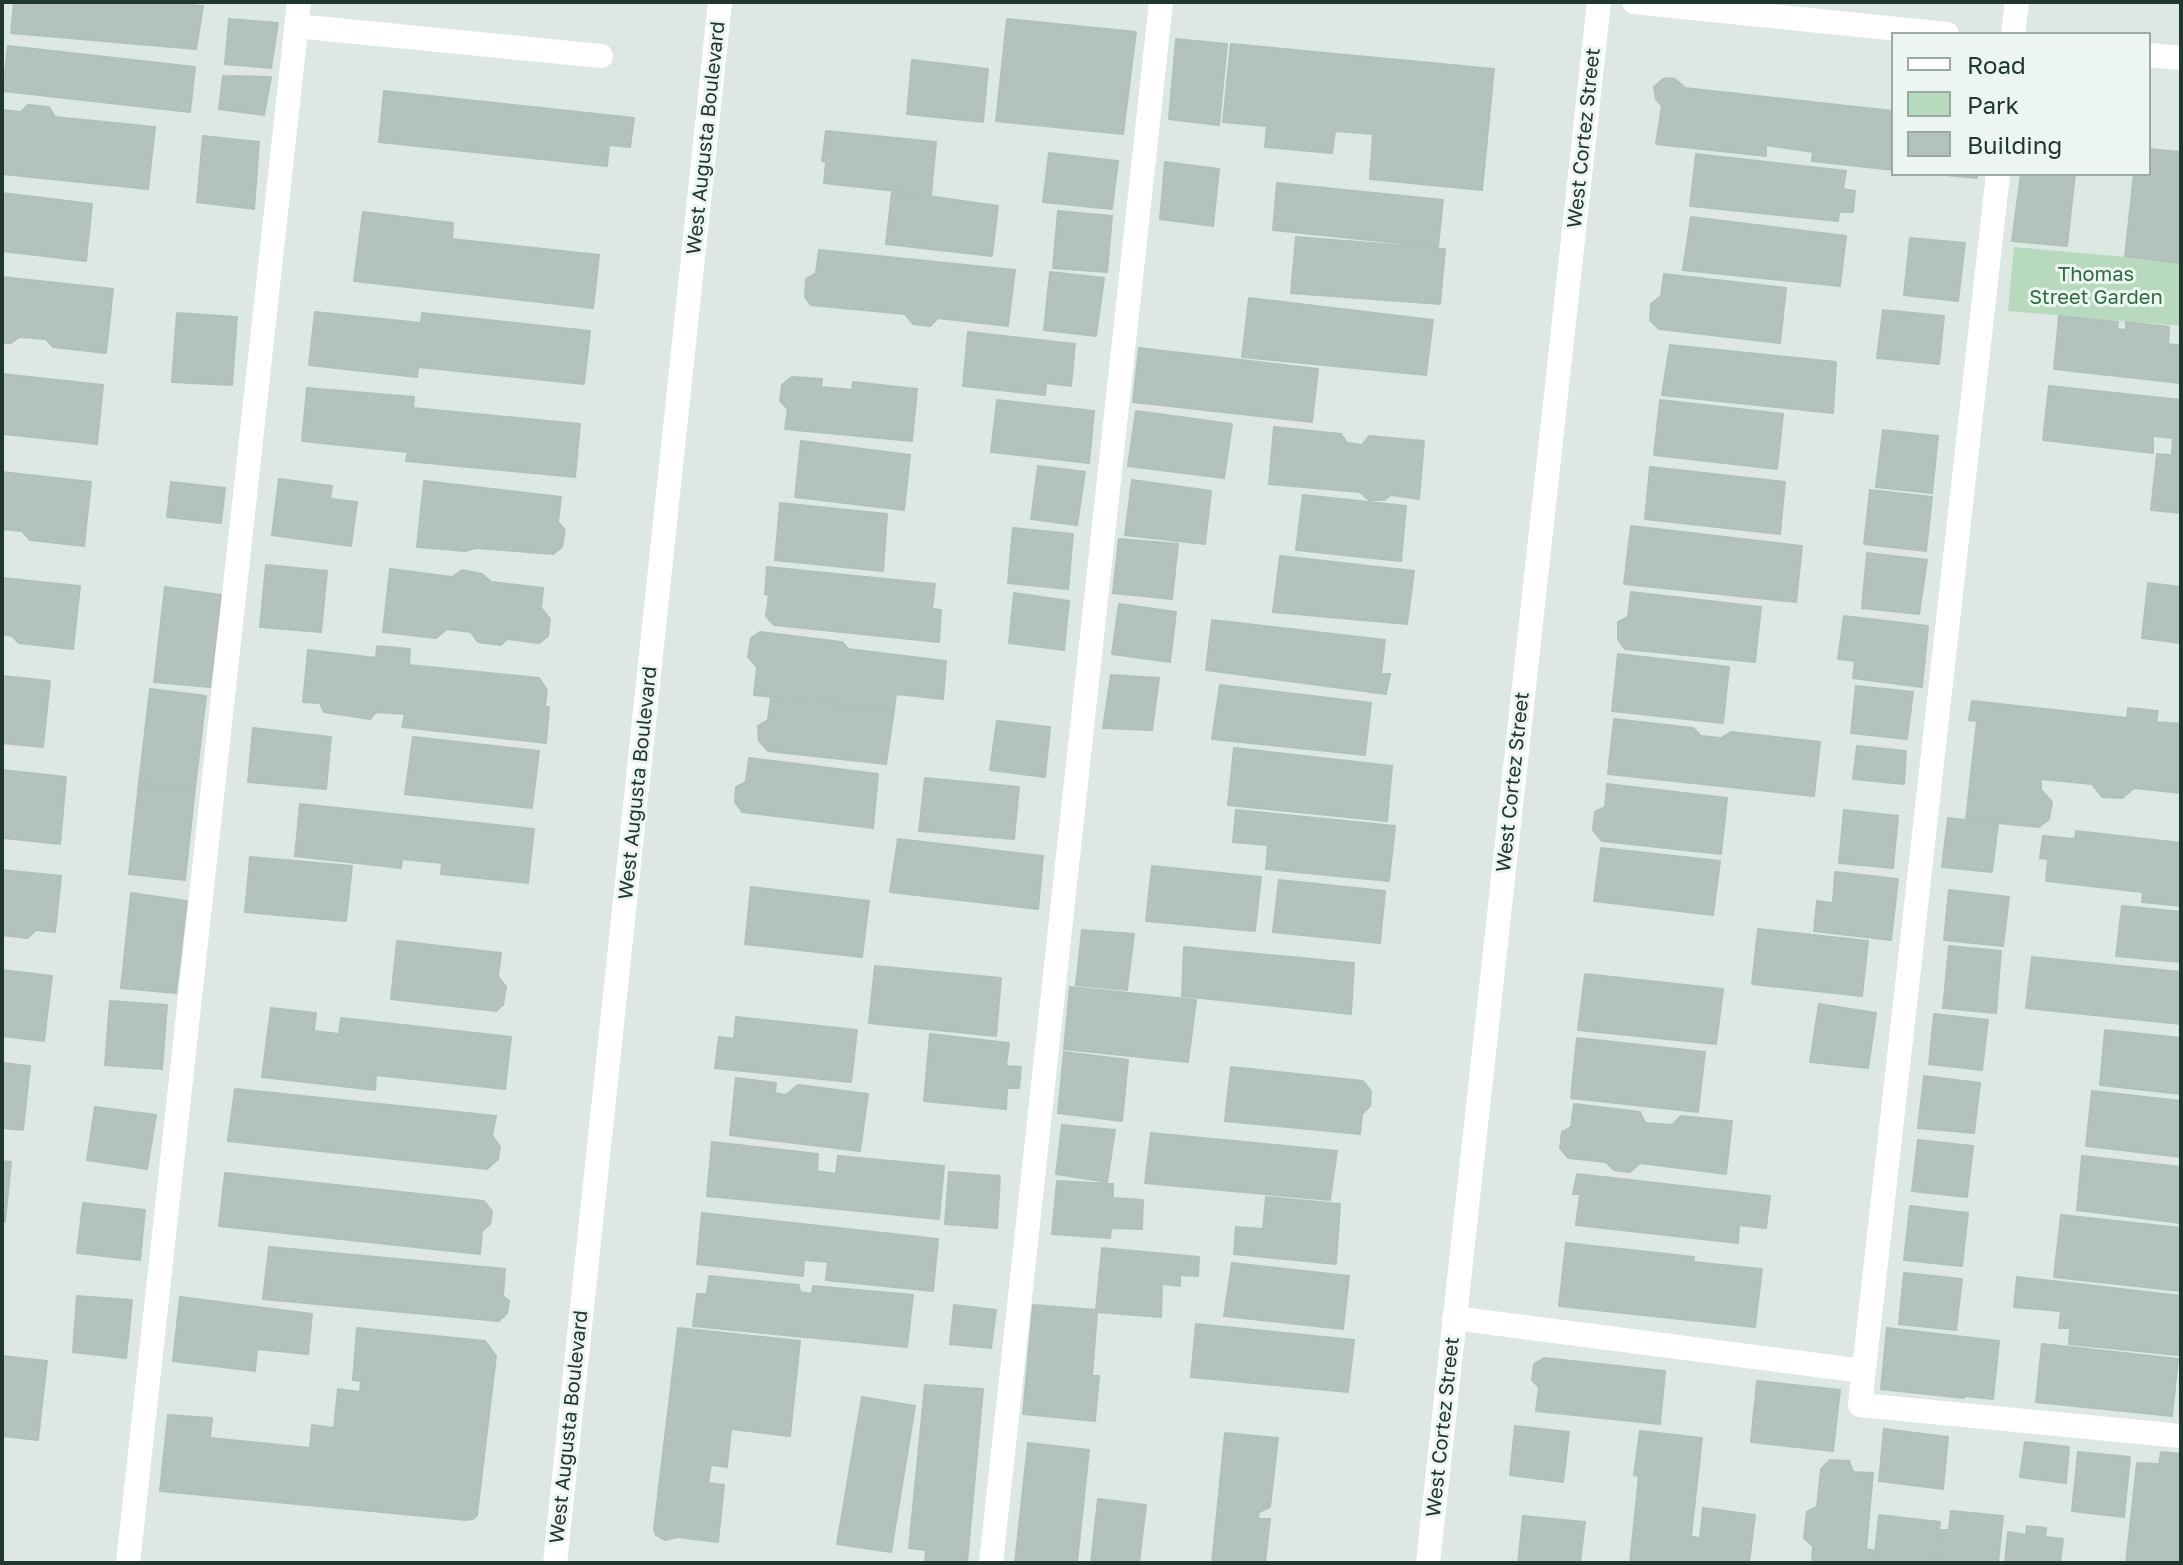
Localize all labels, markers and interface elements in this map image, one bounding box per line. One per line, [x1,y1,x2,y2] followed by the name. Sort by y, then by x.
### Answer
[682,20,730,256] street label: West Augusta Boulevard
[1891,32,2151,176] legend
[1563,47,1605,229] street label: West Cortez Street
[1967,50,2026,79] text: Road
[1967,90,2019,119] text: Park
[1967,130,2062,159] text: Building
[2029,263,2163,310] park label: Thomas Street Garden
[614,665,662,901] street label: West Augusta Boulevard
[1492,691,1534,873] street label: West Cortez Street
[545,1309,593,1545] street label: West Augusta Boulevard
[1422,1336,1464,1518] street label: West Cortez Street

